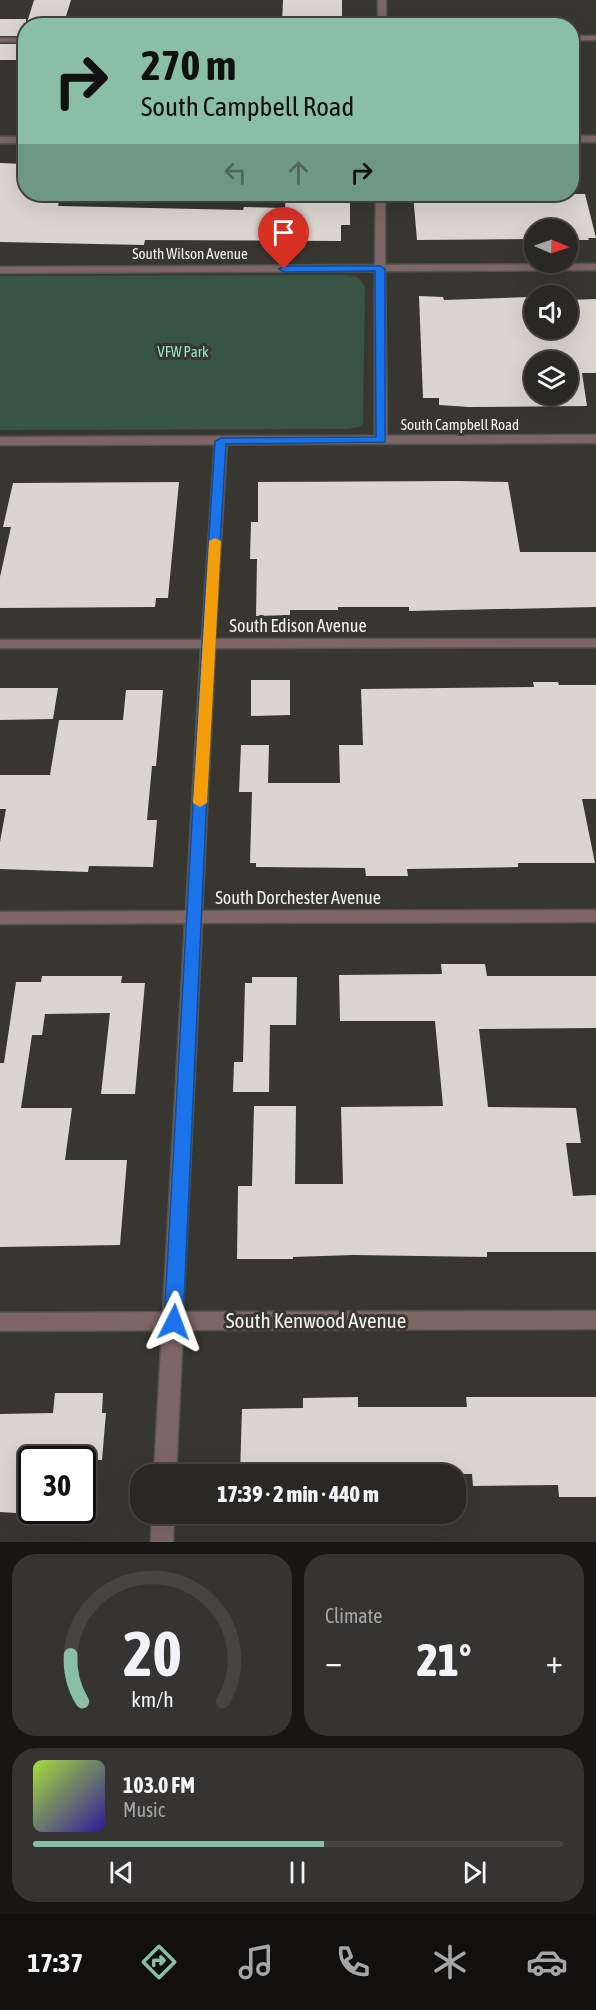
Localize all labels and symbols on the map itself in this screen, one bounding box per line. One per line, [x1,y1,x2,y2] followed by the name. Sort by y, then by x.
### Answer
[258,207,309,269] pin
[524,219,578,273] north arrow
[132,245,248,262] street label: South Wilson Avenue
[157,343,209,360] park label: VFW Park
[401,416,519,433] street label: South Campbell Road
[229,615,367,636] street label: South Edison Avenue
[215,887,381,908] street label: South Dorchester Avenue
[142,1290,206,1354] position arrow
[226,1308,406,1332] street label: South Kenwood Avenue
[18,1446,96,1524] speed limit sign: 30

